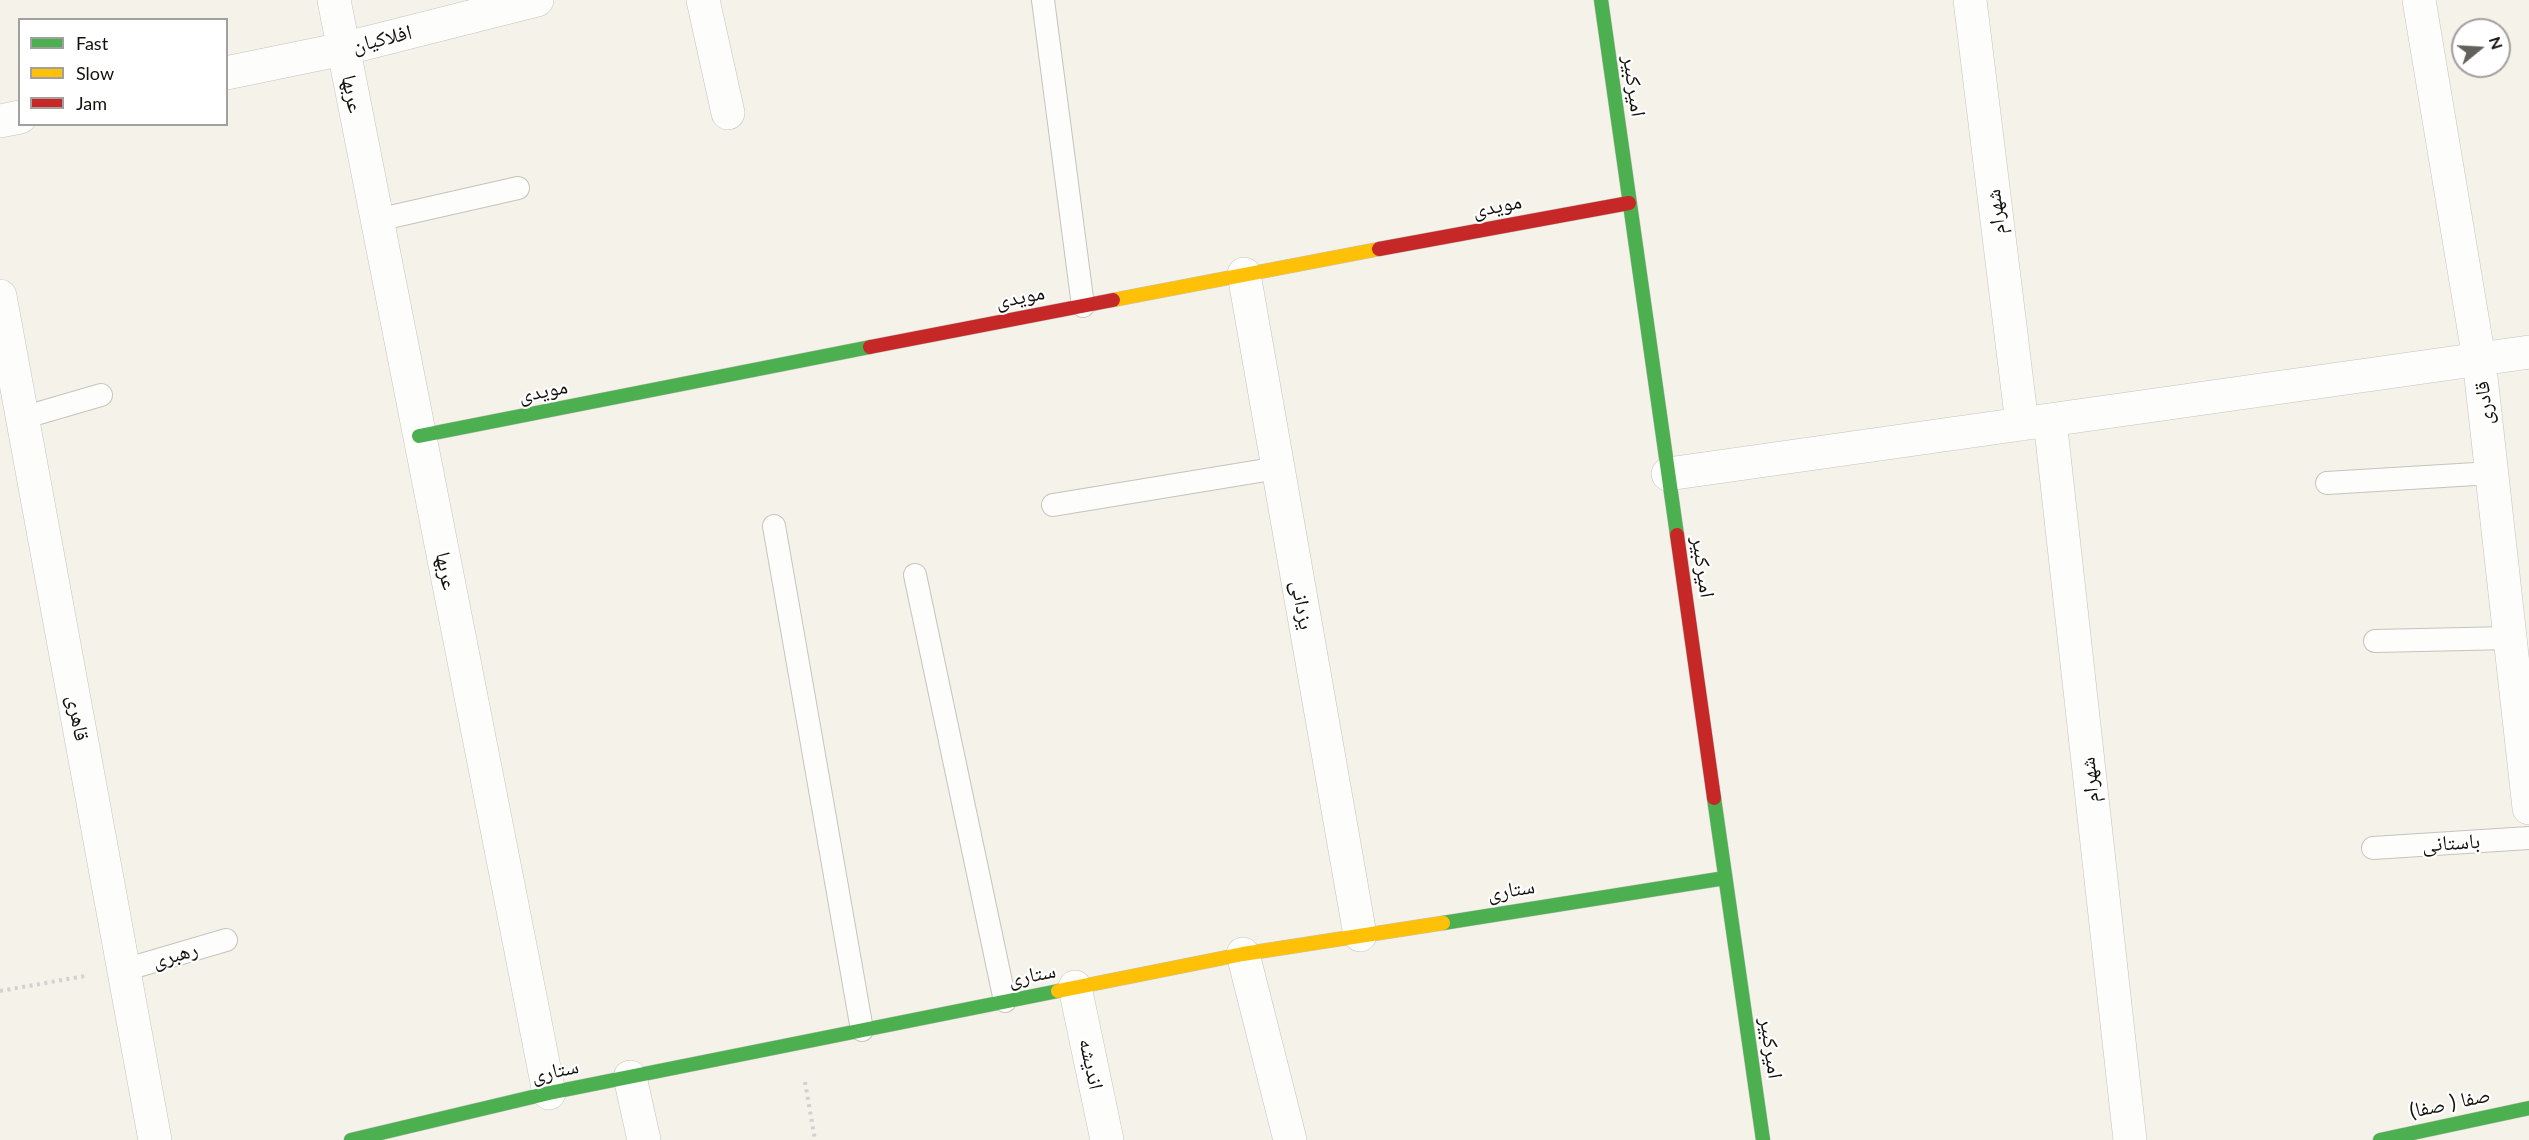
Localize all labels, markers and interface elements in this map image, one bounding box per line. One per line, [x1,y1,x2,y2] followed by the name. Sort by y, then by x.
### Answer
[18,18,228,126] legend
[2451,18,2511,78] north arrow
[350,19,414,59] street label: افلاکیان
[76,32,108,54] text: Fast
[2486,34,2508,52] text: N
[1617,54,1651,118] street label: امیرکبیر
[76,62,114,84] text: Slow
[336,73,368,115] street label: عربها
[76,92,107,114] text: Jam
[1981,188,2011,236] street label: شهرام
[1470,189,1524,223] street label: مویدی
[993,280,1047,314] street label: مویدی
[516,374,570,408] street label: مویدی
[2469,380,2499,426] street label: قادری
[1686,535,1720,599] street label: امیرکبیر
[430,550,462,592] street label: عربها
[1285,578,1319,632] street label: یزدانی
[62,693,94,743] street label: قاهری
[2075,756,2105,804] street label: شهرام
[2421,828,2481,858] street label: باستانی
[1485,874,1537,906] street label: ستاری
[149,936,201,974] street label: رهبری
[1006,958,1058,992] street label: ستاری
[1754,1016,1788,1080] street label: امیرکبیر
[1073,1036,1109,1092] street label: اندیشه
[529,1054,581,1088] street label: ستاری
[2407,1082,2493,1124] street label: صفا ( صفا)

